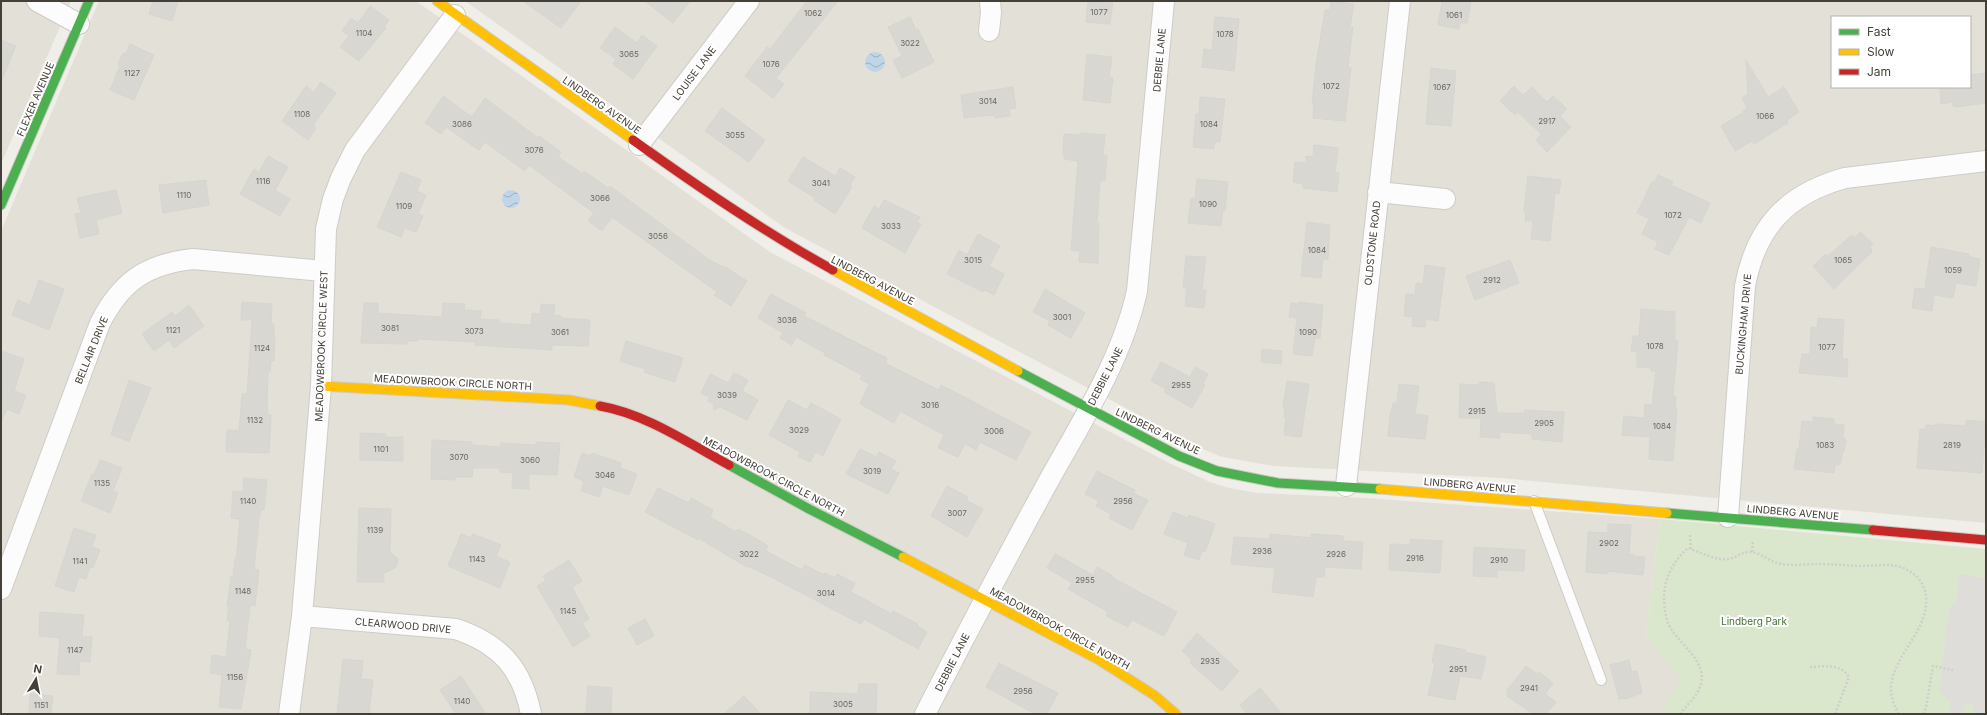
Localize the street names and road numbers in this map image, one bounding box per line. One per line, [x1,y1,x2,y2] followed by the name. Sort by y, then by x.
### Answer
[1150,28,1168,92] street label: DEBBIE LANE
[670,44,718,102] street label: LOUISE LANE
[14,60,56,138] street label: FLEXER AVENUE
[561,74,643,136] street label: LINDBERG AVENUE
[1362,200,1382,286] street label: OLDSTONE ROAD
[829,253,917,307] street label: LINDBERG AVENUE
[312,270,330,422] street label: MEADOWBROOK CIRCLE WEST
[1733,273,1753,375] street label: BUCKINGHAM DRIVE
[72,314,110,386] street label: BELLAIR DRIVE
[1085,345,1125,407] street label: DEBBIE LANE
[374,372,532,392] street label: MEADOWBROOK CIRCLE NORTH
[1114,405,1202,457] street label: LINDBERG AVENUE
[701,434,847,518] street label: MEADOWBROOK CIRCLE NORTH
[1423,475,1517,495] street label: LINDBERG AVENUE
[1746,502,1840,522] street label: LINDBERG AVENUE
[988,584,1132,672] street label: MEADOWBROOK CIRCLE NORTH
[354,615,452,635] street label: CLEARWOOD DRIVE
[932,631,972,693] street label: DEBBIE LANE

